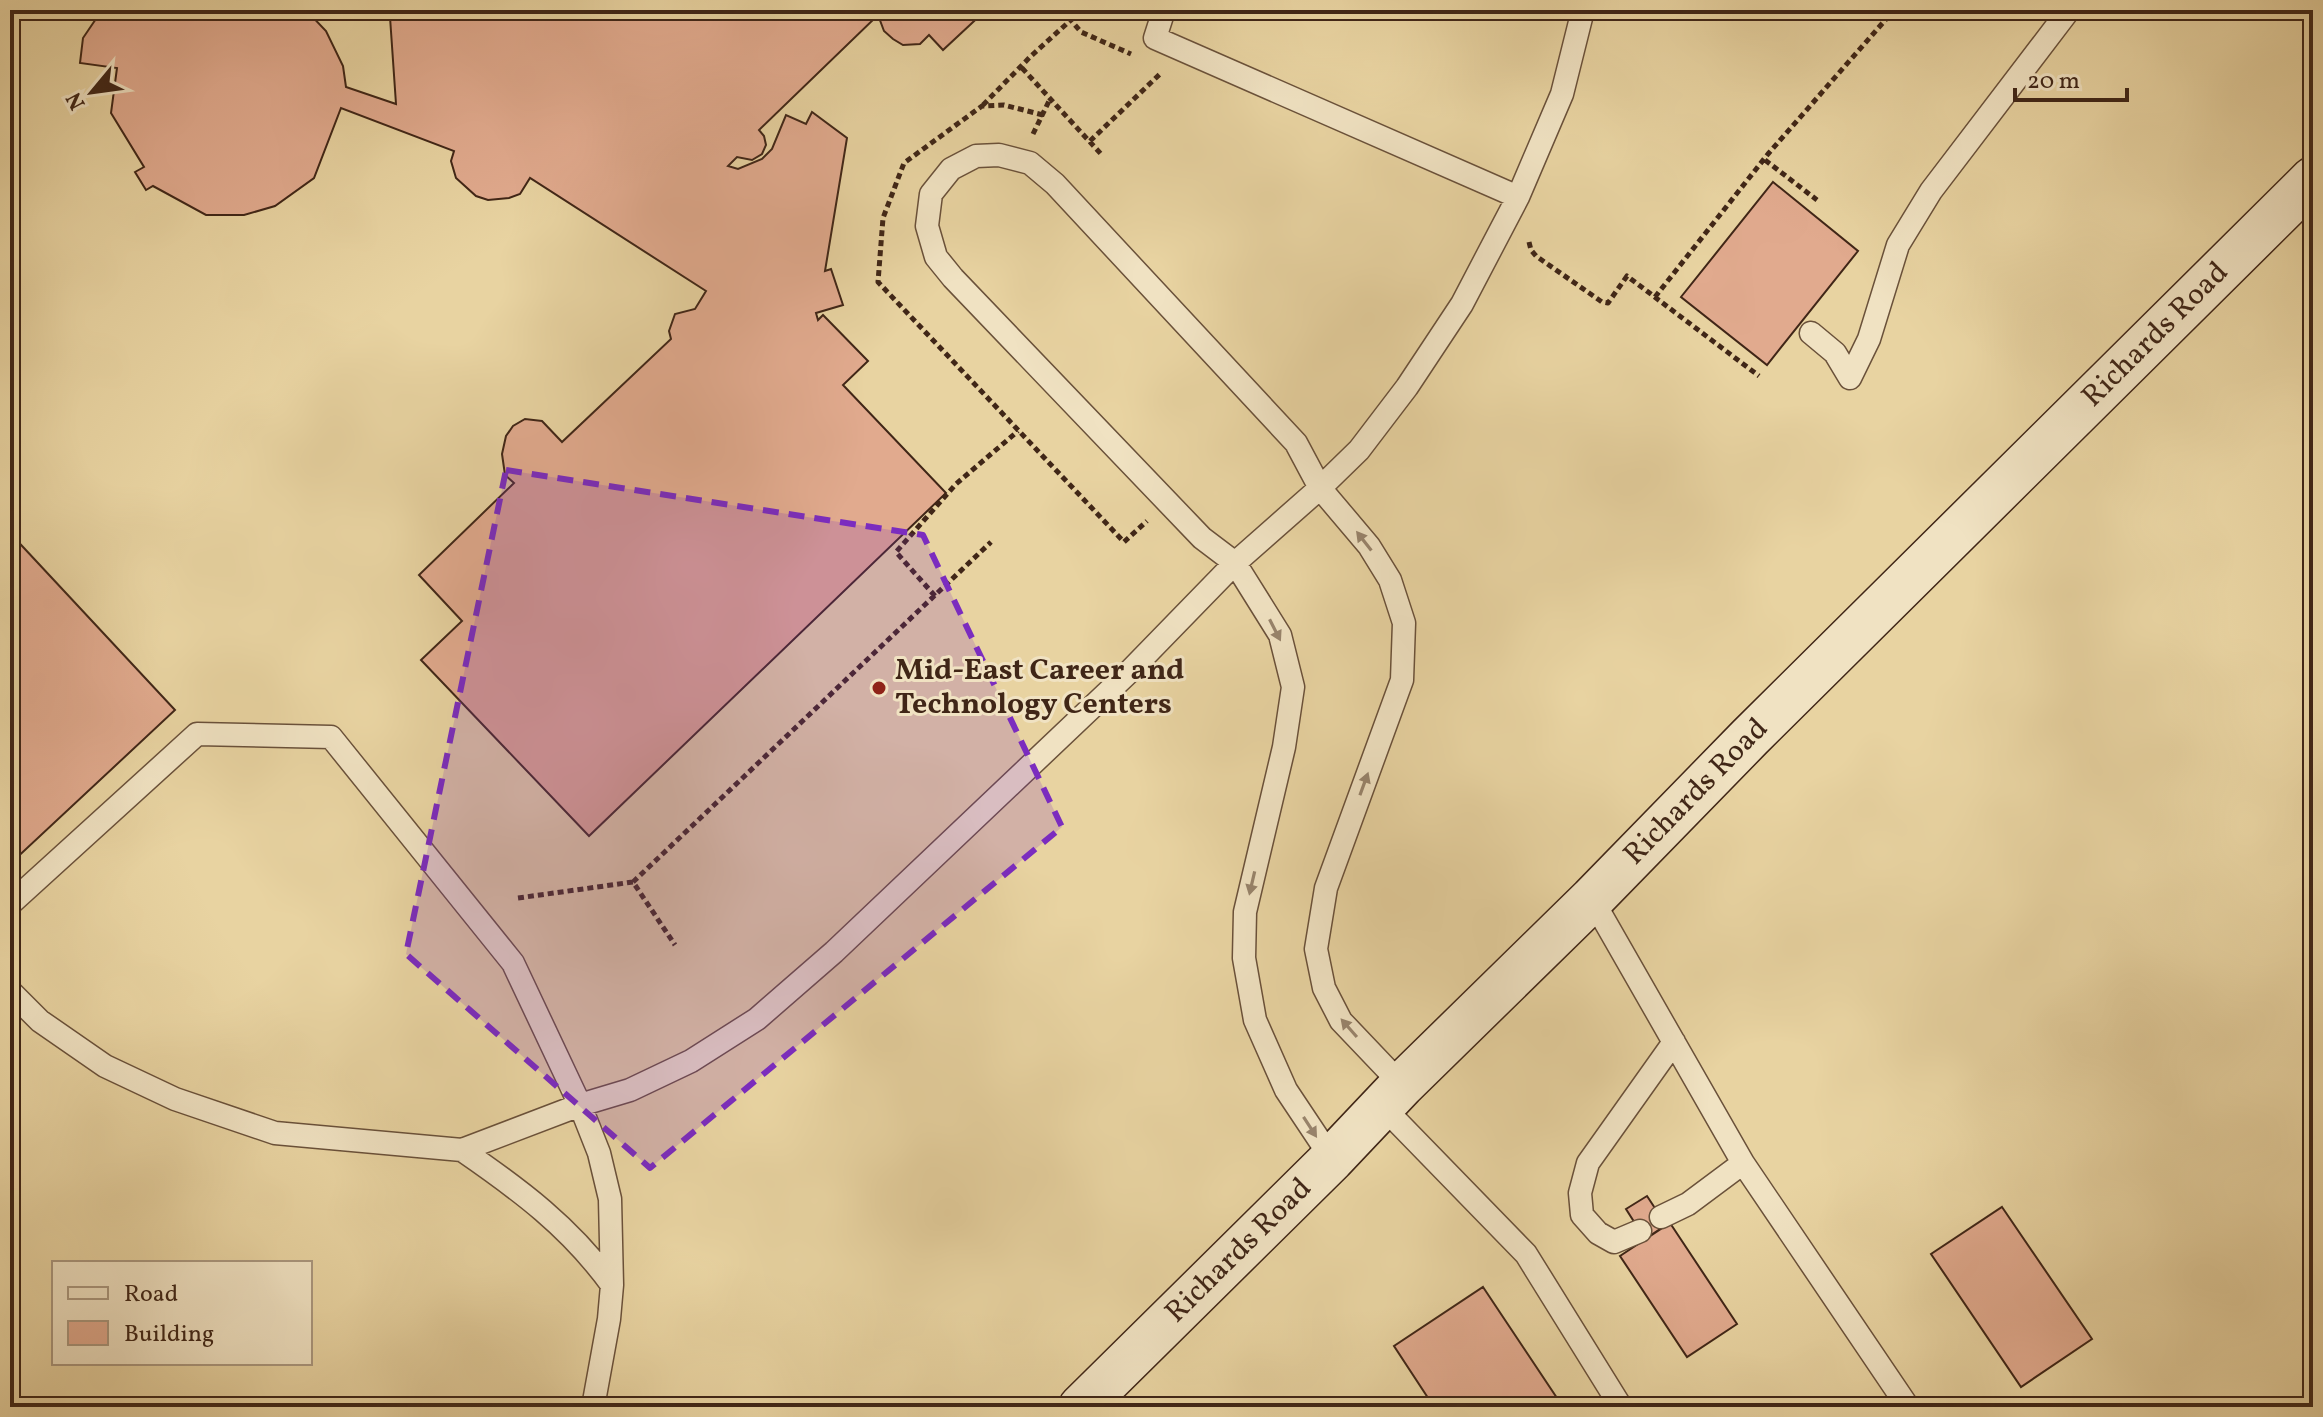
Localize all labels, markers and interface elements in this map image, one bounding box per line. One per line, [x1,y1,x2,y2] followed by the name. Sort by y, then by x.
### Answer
[52,52,132,132] north arrow
[2015,52,2127,102] scale bar
[2027,65,2080,99] text: 20 m
[59,86,94,115] text: N
[2073,253,2238,417] street label: Richards Road
[1356,531,1373,551] one-way arrow
[1268,619,1282,642] one-way arrow
[895,650,1184,726] place label: Mid-East Career and Technology Centers
[870,679,888,697] marker: Mid-East Career and Technology Centers
[1615,709,1778,875] street label: Richards Road
[1358,772,1371,796] one-way arrow
[1245,870,1258,895] one-way arrow
[1341,1019,1358,1039] one-way arrow
[1303,1116,1317,1138] one-way arrow
[1156,1169,1322,1333] street label: Richards Road
[52,1261,312,1365] legend
[124,1278,178,1312] text: Road
[124,1318,214,1352] text: Building

